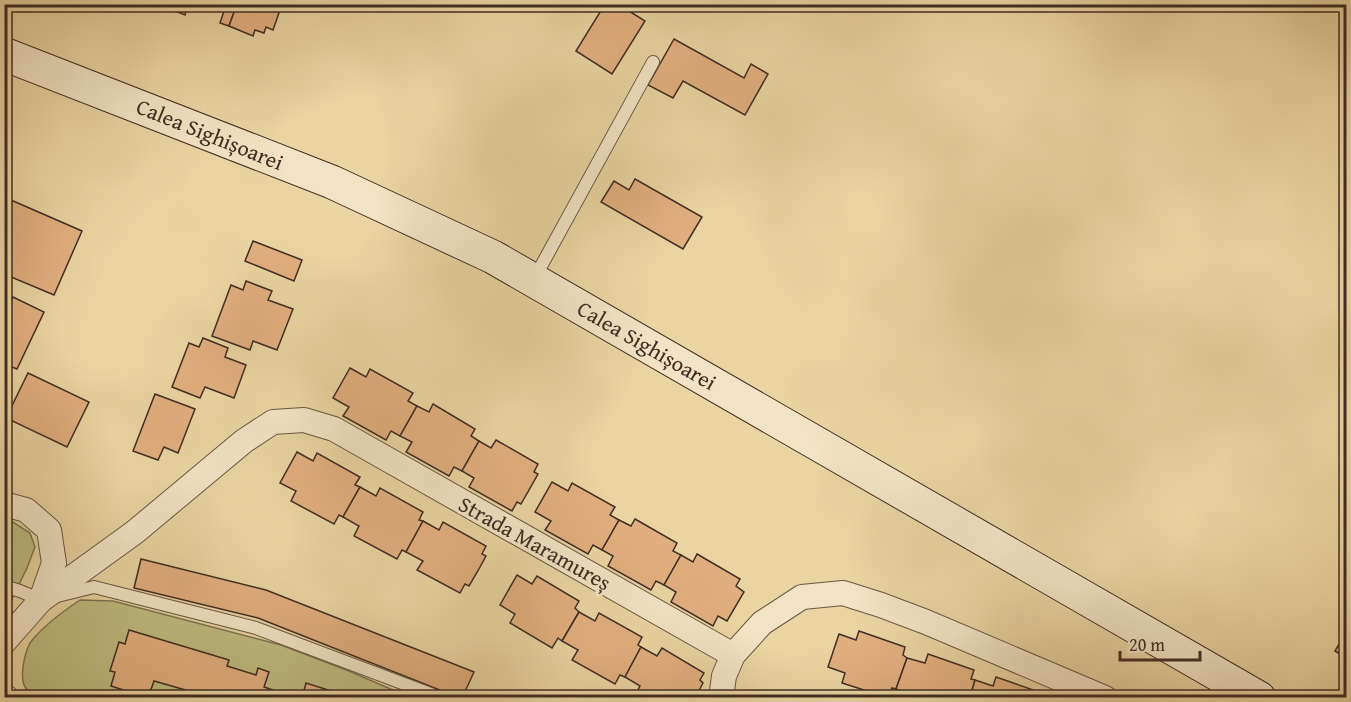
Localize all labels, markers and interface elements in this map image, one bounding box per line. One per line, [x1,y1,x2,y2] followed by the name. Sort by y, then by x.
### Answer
[132,90,288,178] street label: Calea Sighișoarei
[571,292,723,398] street label: Calea Sighișoarei
[453,488,617,598] street label: Strada Maramureș
[1120,624,1200,662] scale bar
[1129,631,1165,658] text: 20 m

